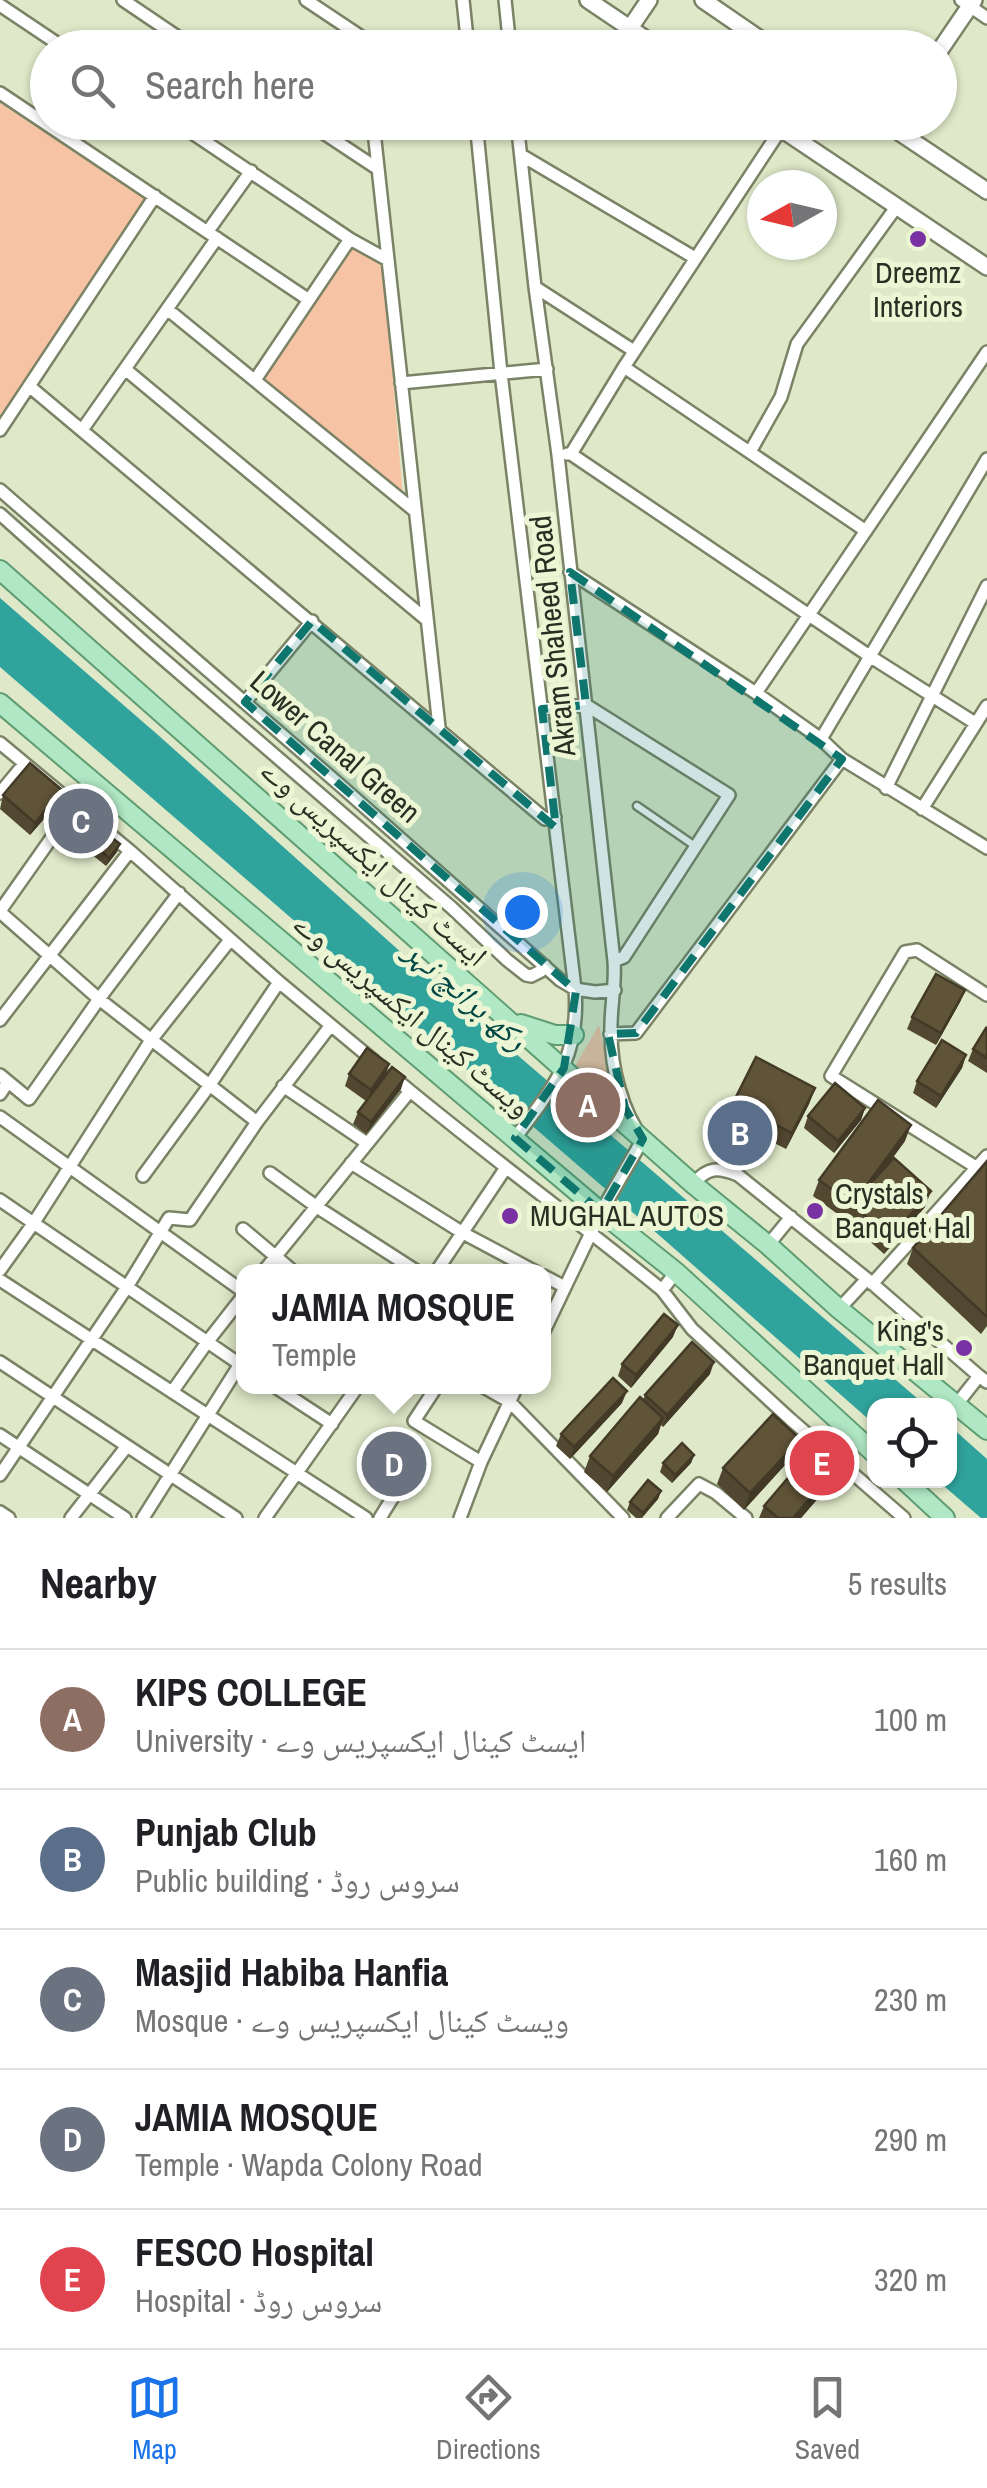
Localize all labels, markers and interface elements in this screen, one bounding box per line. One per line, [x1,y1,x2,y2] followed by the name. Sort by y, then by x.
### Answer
[30,30,957,140] search box
[65,58,120,113] icon: search
[145,60,315,111] text: Search here
[747,170,837,260] north arrow
[907,228,929,250] marker: Dreemz Interiors
[873,252,963,326] place label: Dreemz Interiors
[519,514,585,760] street label: Akram Shaheed Road
[242,661,429,831] street label: Lower Canal Green
[253,750,496,975] street label: ایسٹ کینال ایکسپریس وے
[48,784,114,858] pin: C
[497,887,548,938] your location
[285,903,540,1126] street label: ویسٹ کینال ایکسپریس وے
[394,928,537,1060] water label: رکھ برانچ نہر
[556,1068,620,1142] pin: A
[708,1096,772,1170] pin: B
[835,1173,970,1247] place label: Crystals Banquet Hal
[530,1195,724,1235] place label: MUGHAL AUTOS
[804,1200,826,1222] marker: Crystals Banquet Hal
[499,1205,521,1227] marker: MUGHAL AUTOS
[236,1264,551,1394] popup
[272,1282,515,1333] text: JAMIA MOSQUE
[803,1310,944,1384] place label: King's Banquet Hall
[272,1333,357,1376] text: Temple
[953,1337,975,1359] marker: King's Banquet Hall
[867,1398,957,1488] map controls
[867,1398,957,1488] button: locate
[362,1426,426,1502] pin: D
[790,1426,854,1500] pin: E
[40,1555,157,1611] text: Nearby
[848,1562,947,1605] text: 5 results
[135,1667,367,1718] text: KIPS COLLEGE
[63,1698,82,1741] text: A
[874,1698,947,1741] text: 100 m
[135,1719,586,1762] text: University · ایسٹ کینال ایکسپریس وے
[135,1807,317,1858] text: Punjab Club
[63,1838,82,1881] text: B
[874,1838,947,1881] text: 160 m
[135,1859,460,1902] text: Public building · سروس روڈ
[135,1947,448,1998] text: Masjid Habiba Hanfia
[63,1978,82,2021] text: C
[874,1978,947,2021] text: 230 m
[135,1999,569,2042] text: Mosque · ویسٹ کینال ایکسپریس وے
[135,2092,378,2143] text: JAMIA MOSQUE
[63,2118,82,2161] text: D
[874,2118,947,2161] text: 290 m
[135,2143,483,2186] text: Temple · Wapda Colony Road
[135,2227,374,2278] text: FESCO Hospital
[64,2258,81,2301] text: E
[874,2258,947,2301] text: 320 m
[135,2279,382,2322] text: Hospital · سروس روڈ
[127,2370,182,2468] tab: Map
[436,2370,541,2468] tab: Directions
[795,2370,860,2468] tab: Saved

